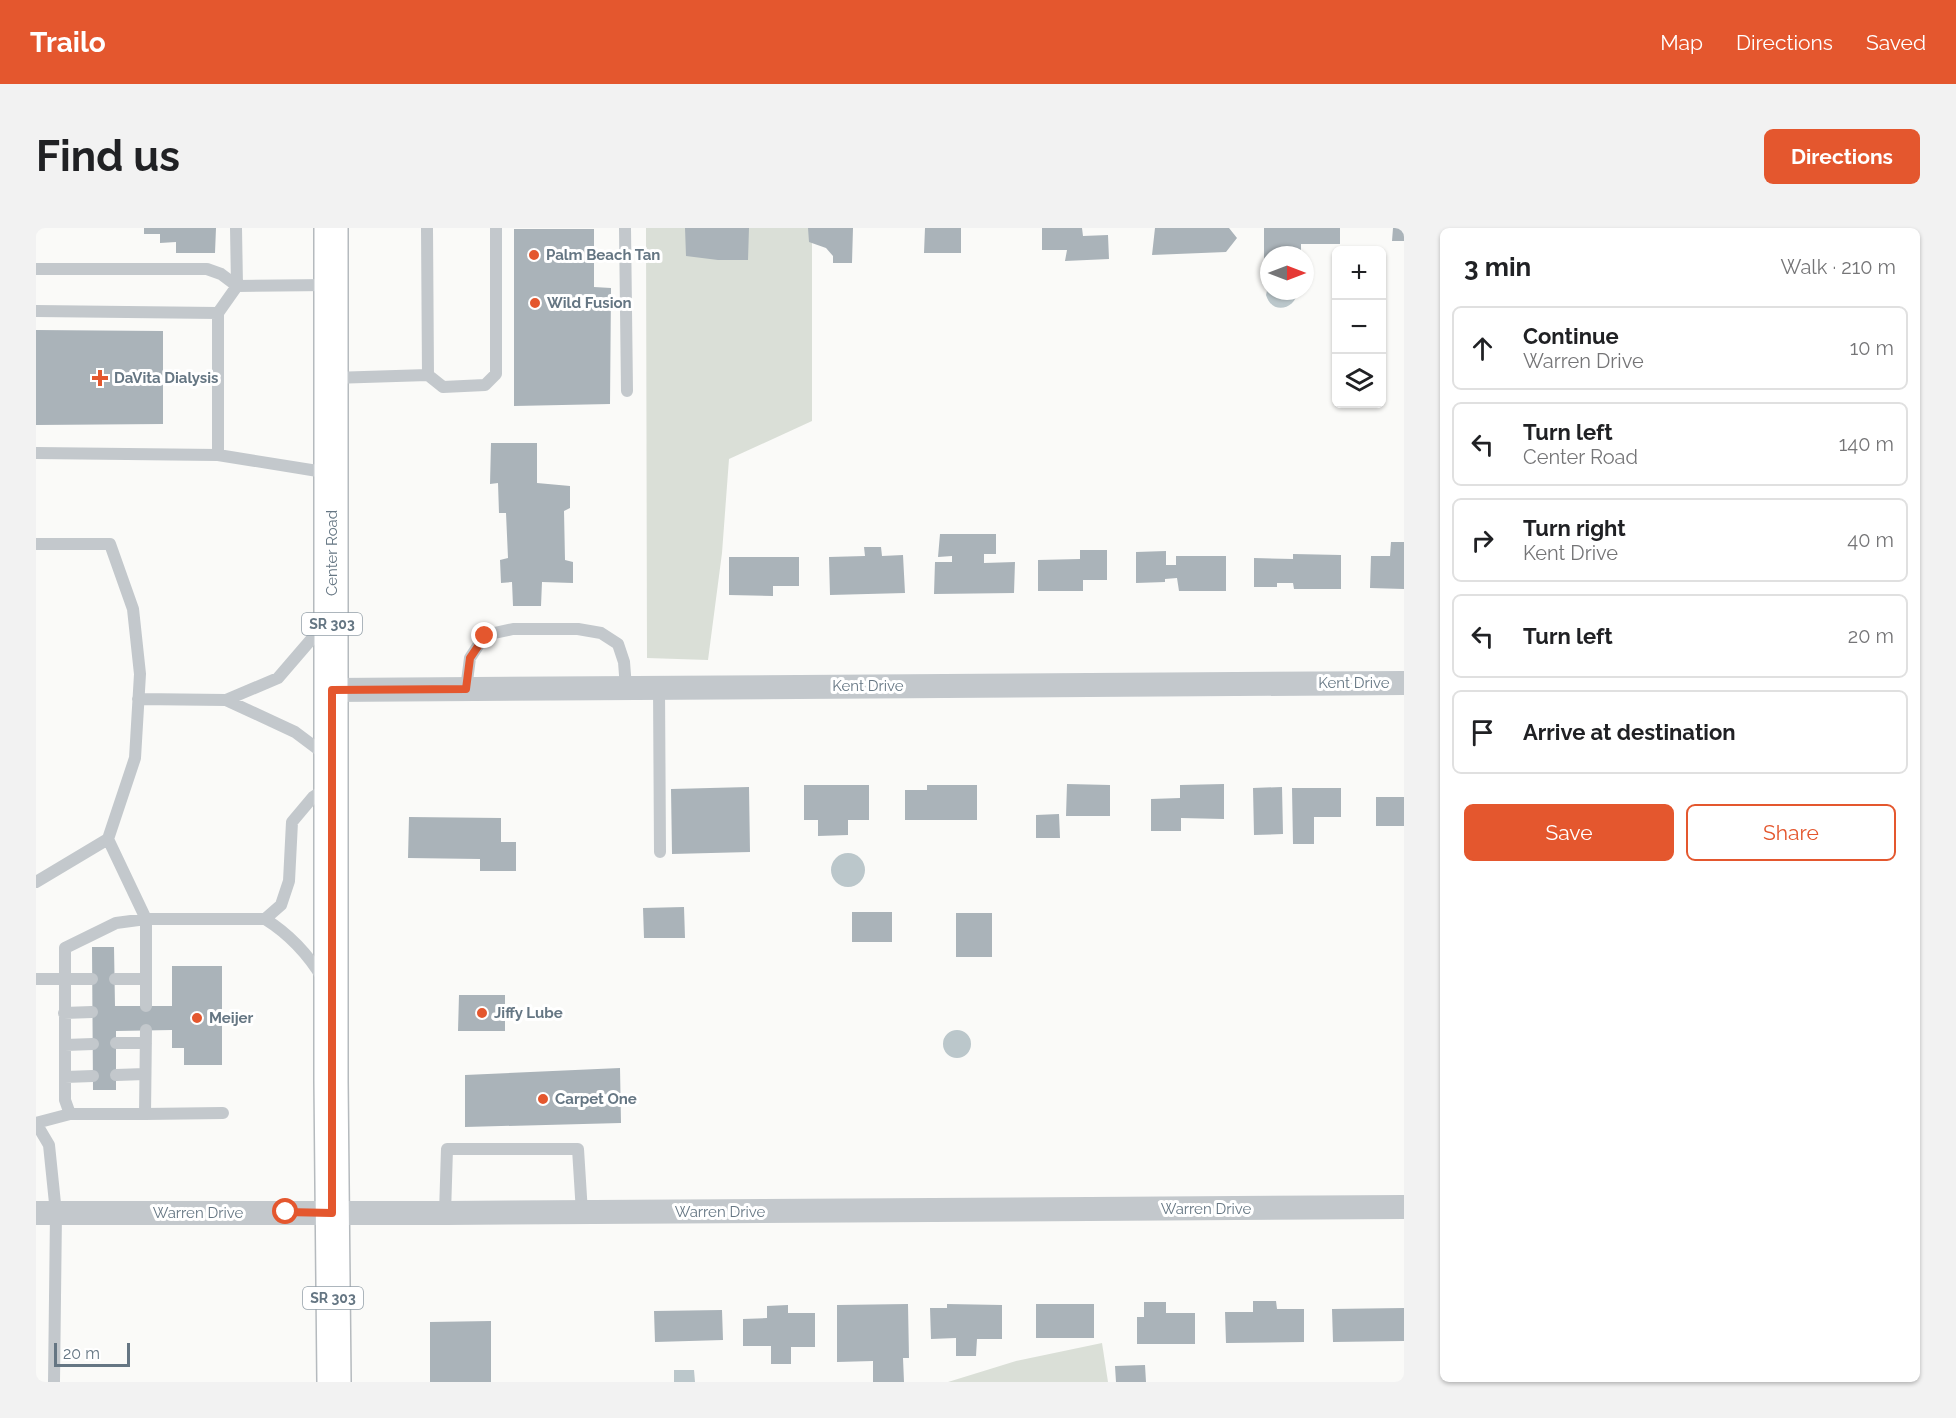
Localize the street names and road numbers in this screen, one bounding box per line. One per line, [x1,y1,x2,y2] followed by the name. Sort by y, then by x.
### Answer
[323,510,341,596] street label: Center Road
[302,613,362,635] road number: SR 303
[1318,674,1390,692] street label: Kent Drive
[832,677,904,695] street label: Kent Drive
[1161,1200,1251,1218] street label: Warren Drive
[675,1203,765,1221] street label: Warren Drive
[153,1204,243,1222] street label: Warren Drive
[303,1287,363,1309] road number: SR 303

